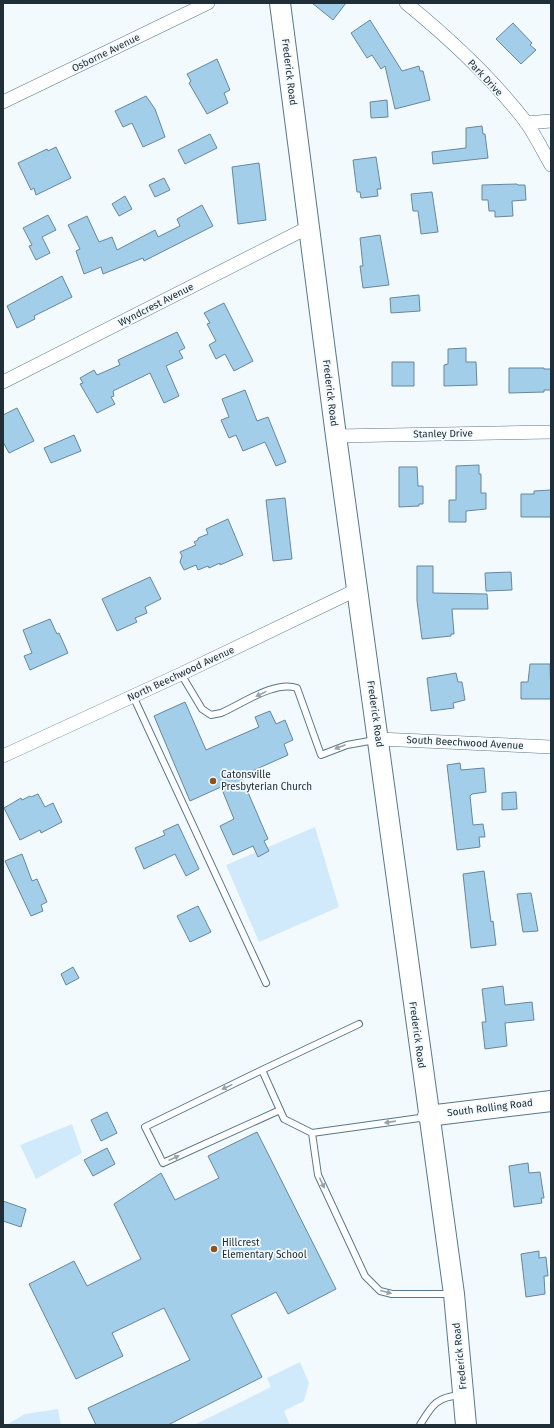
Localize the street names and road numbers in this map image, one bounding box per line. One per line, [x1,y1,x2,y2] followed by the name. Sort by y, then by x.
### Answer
[70,31,142,75] street label: Osborne Avenue
[279,38,299,106] street label: Frederick Road
[465,57,505,99] street label: Park Drive
[116,281,196,329] street label: Wyndcrest Avenue
[320,359,340,427] street label: Frederick Road
[413,427,473,441] street label: Stanley Drive
[125,644,237,704] street label: North Beechwood Avenue
[364,680,386,748] street label: Frederick Road
[406,734,524,752] street label: South Beechwood Avenue
[406,1001,428,1069] street label: Frederick Road
[446,1097,534,1119] street label: South Rolling Road
[451,1322,469,1390] street label: Frederick Road

